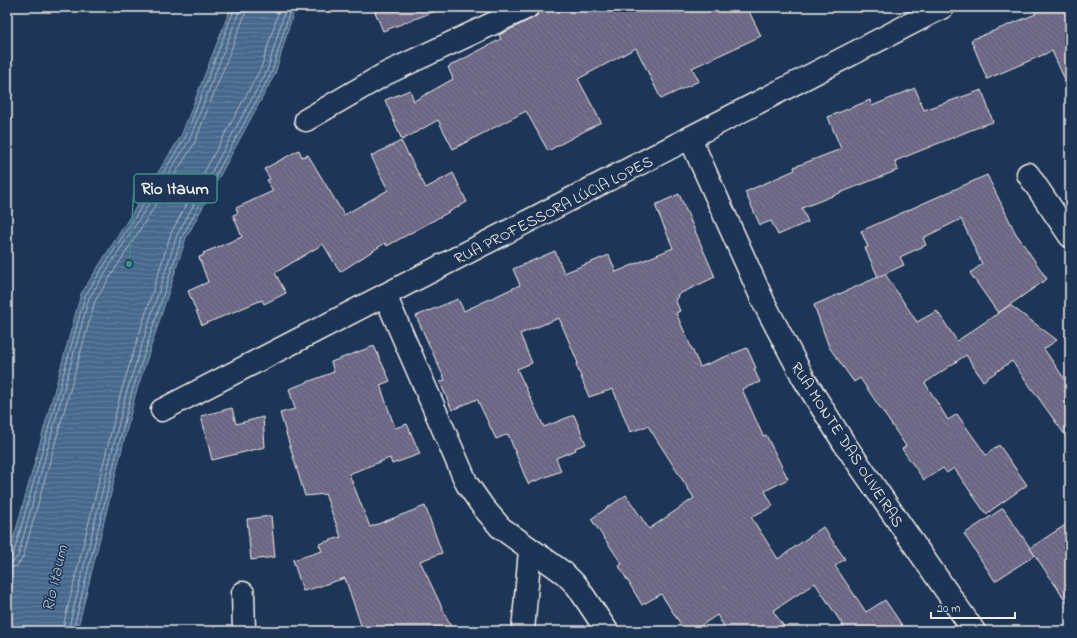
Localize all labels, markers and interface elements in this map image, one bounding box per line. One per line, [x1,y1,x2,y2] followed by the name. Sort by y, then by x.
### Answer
[450,150,658,271] street label: RUA PROFESSORA LÚCIA LOPES
[134,174,217,203] callout: Rio Itaum
[141,177,209,202] text: Rio Itaum
[784,358,909,532] street label: RUA MONTE DAS OLIVEIRAS
[36,542,75,614] water label: Rio Itaum
[931,594,1015,620] scale bar
[937,600,960,618] text: 20 m

